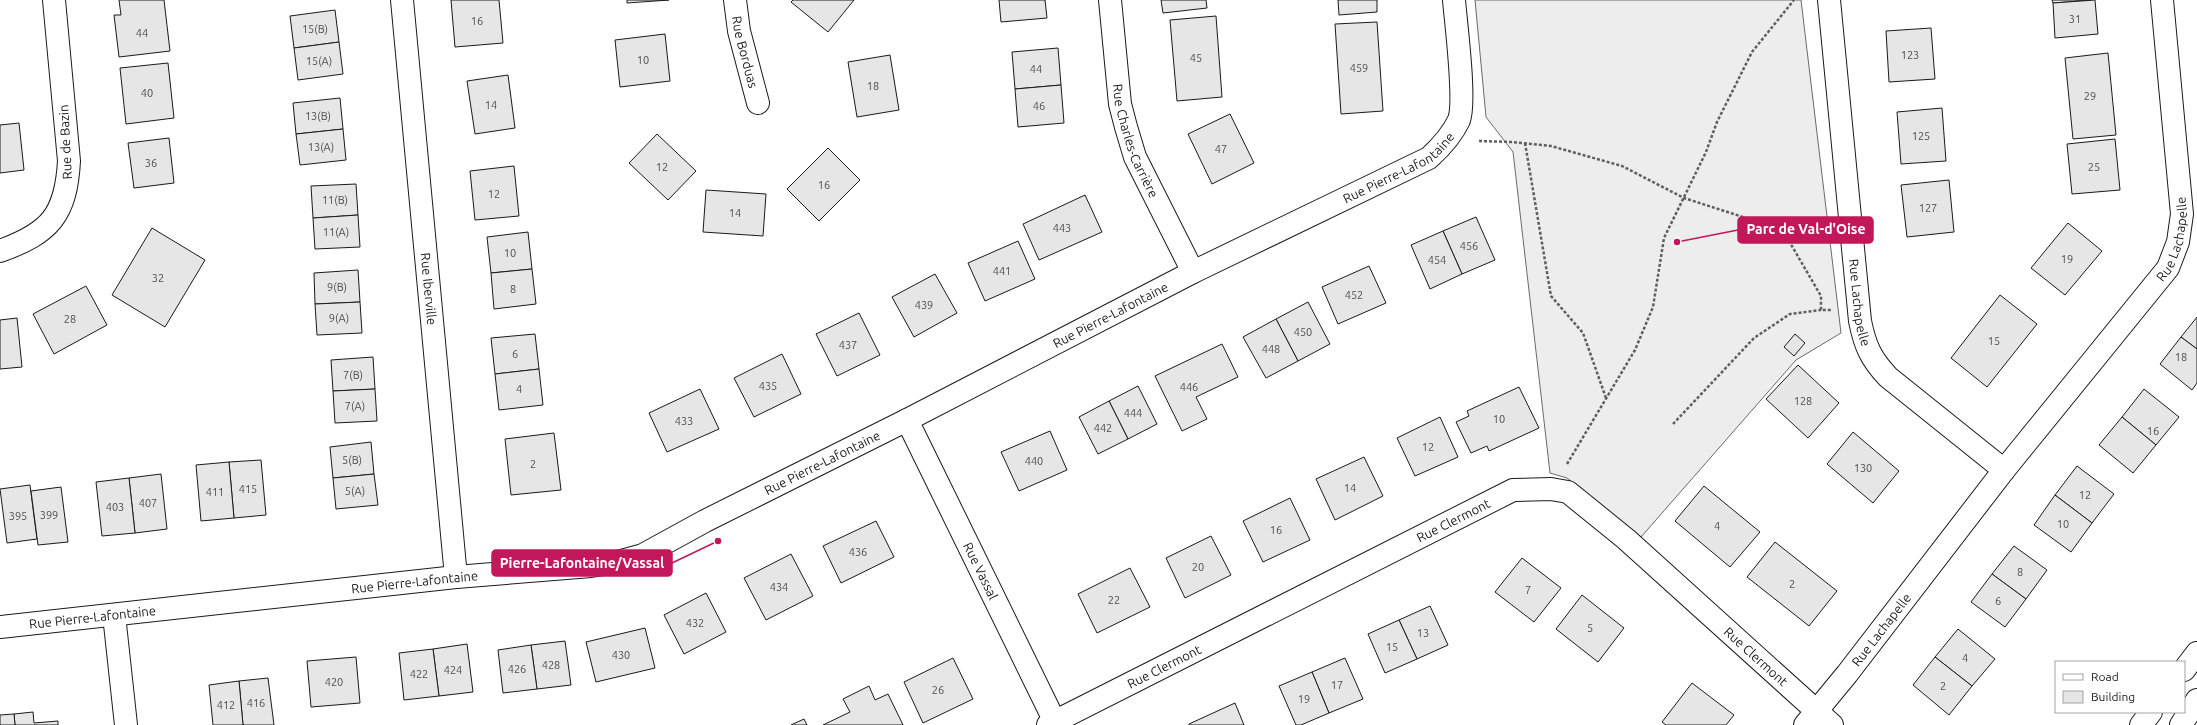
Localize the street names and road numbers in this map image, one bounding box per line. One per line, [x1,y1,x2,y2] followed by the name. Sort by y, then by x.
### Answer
[730,15,761,90] street label: Rue Borduas
[1111,83,1161,200] street label: Rue Charles-Carrière
[56,104,74,180] street label: Rue de Bazin
[1341,130,1457,206] street label: Rue Pierre-Lafontaine
[2153,196,2189,284] street label: Rue Lachapelle
[419,252,439,326] street label: Rue Iberville
[1847,258,1873,348] street label: Rue Lachapelle
[1051,279,1170,350] street label: Rue Pierre-Lafontaine
[762,428,882,497] street label: Rue Pierre-Lafontaine
[1414,496,1492,545] street label: Rue Clermont
[961,540,1001,602] street label: Rue Vassal
[350,568,479,595] street label: Rue Pierre-Lafontaine
[1849,591,1914,669] street label: Rue Lachapelle
[28,603,157,631] street label: Rue Pierre-Lafontaine
[1721,624,1791,689] street label: Rue Clermont
[1125,642,1203,691] street label: Rue Clermont

